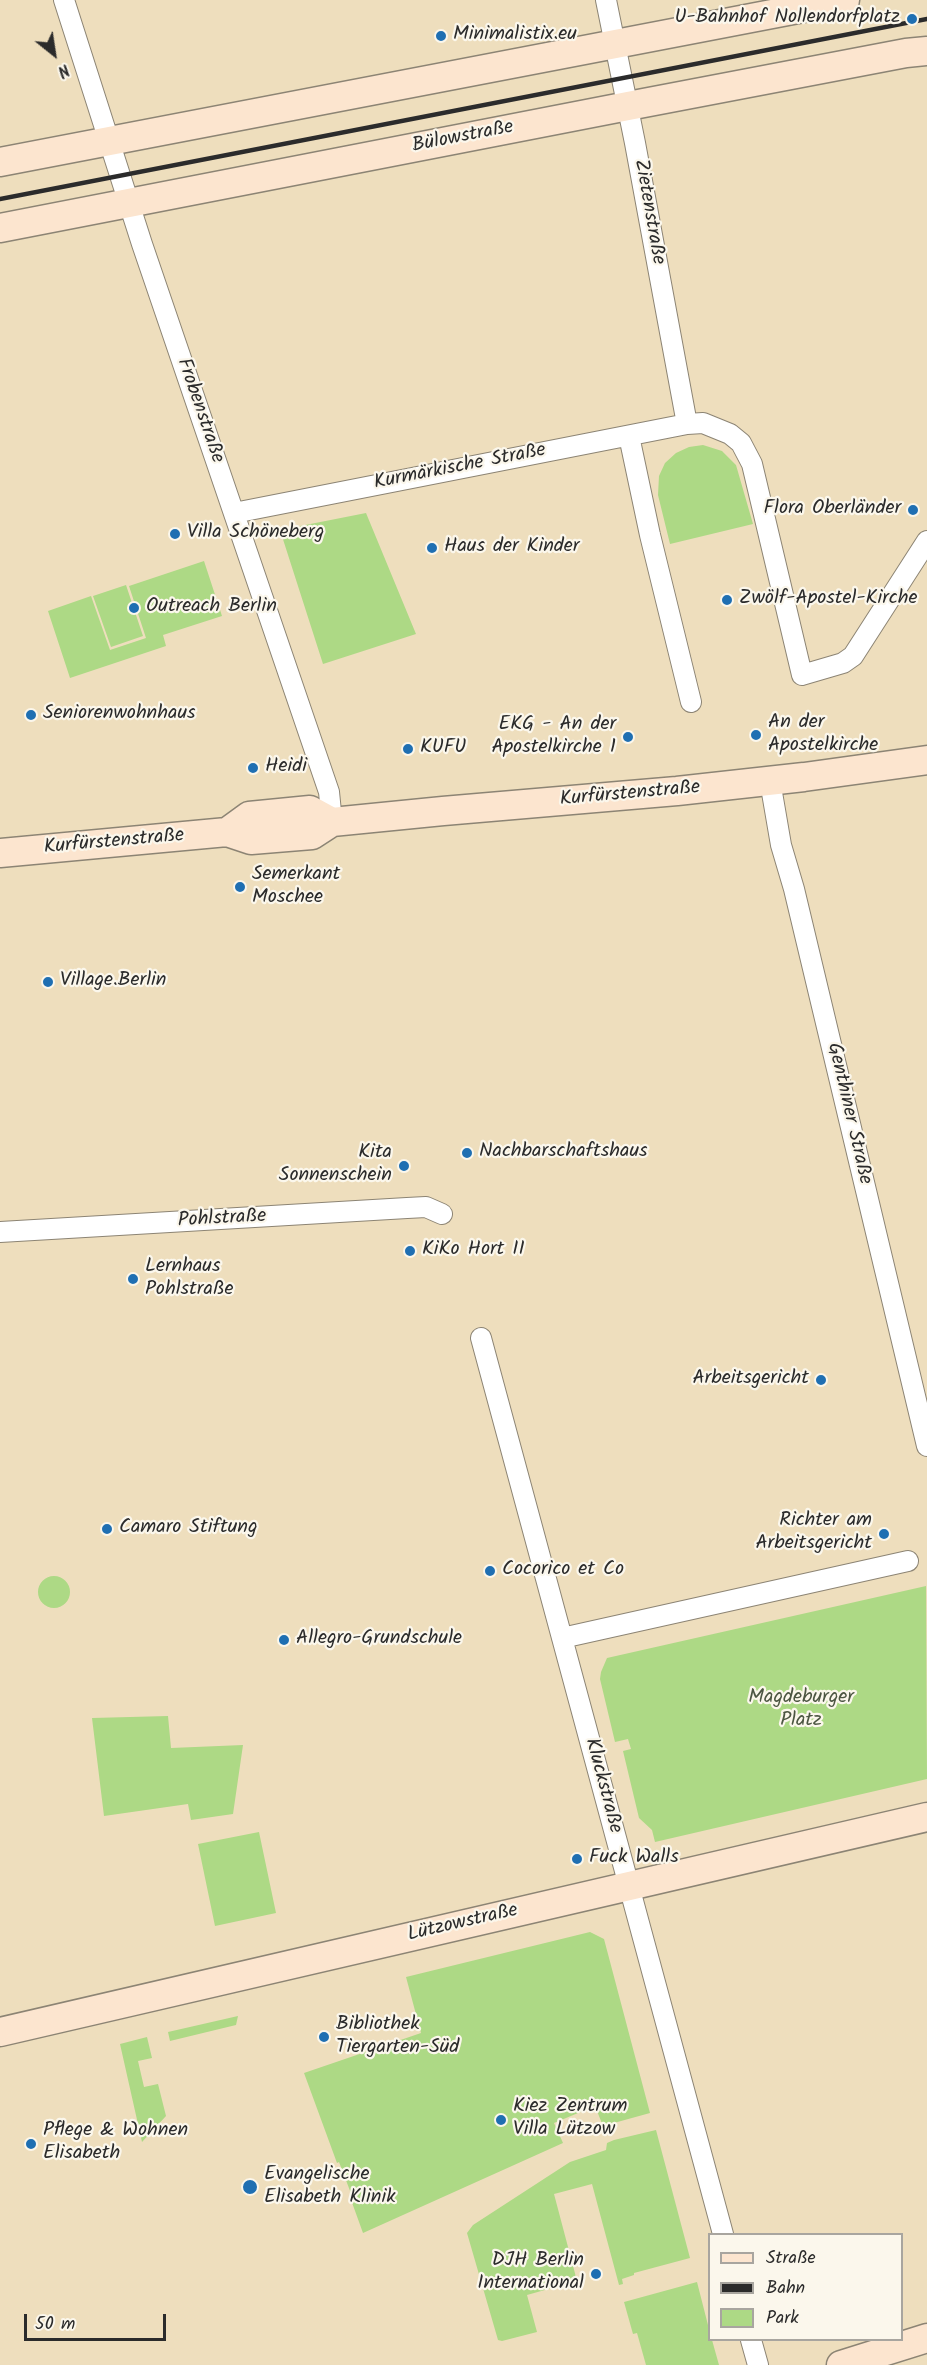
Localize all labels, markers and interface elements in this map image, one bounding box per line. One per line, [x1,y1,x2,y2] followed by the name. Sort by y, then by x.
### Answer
[674,7,900,31] place label: U-Bahnhof Nollendorfplatz
[905,12,919,26] marker: U-Bahnhof Nollendorfplatz
[24,24,84,84] north arrow
[453,24,577,48] place label: Minimalistix.eu
[434,29,448,43] marker: Minimalistix.eu
[53,57,74,83] text: N
[410,116,516,160] street label: Bülowstraße
[627,157,669,267] street label: Zietenstraße
[170,355,228,467] street label: Frobenstraße
[372,440,548,496] street label: Kurmärkische Straße
[764,498,901,522] place label: Flora Oberländer
[906,503,920,517] marker: Flora Oberländer
[187,522,324,546] place label: Villa Schöneberg
[168,527,182,541] marker: Villa Schöneberg
[444,536,579,560] place label: Haus der Kinder
[425,541,439,555] marker: Haus der Kinder
[739,588,917,612] place label: Zwölf-Apostel-Kirche
[720,593,734,607] marker: Zwölf-Apostel-Kirche
[146,596,277,620] place label: Outreach Berlin
[127,601,141,615] marker: Outreach Berlin
[43,703,196,727] place label: Seniorenwohnhaus
[24,708,38,722] marker: Seniorenwohnhaus
[768,712,878,759] place label: An der Apostelkirche
[491,714,616,761] place label: EKG - An der Apostelkirche 1
[749,728,763,742] marker: An der Apostelkirche
[621,730,635,744] marker: EKG - An der Apostelkirche 1
[420,737,466,761] place label: KUFU
[401,742,415,756] marker: KUFU
[265,756,307,780] place label: Heidi
[246,761,260,775] marker: Heidi
[559,777,701,813] street label: Kurfürstenstraße
[43,825,185,861] street label: Kurfürstenstraße
[252,864,340,911] place label: Semerkant Moschee
[233,880,247,894] marker: Semerkant Moschee
[60,970,166,994] place label: Village.Berlin
[41,975,55,989] marker: Village.Berlin
[820,1041,876,1187] street label: Genthiner Straße
[479,1141,648,1165] place label: Nachbarschaftshaus
[279,1142,392,1189] place label: Kita Sonnenschein
[460,1146,474,1160] marker: Nachbarschaftshaus
[397,1159,411,1173] marker: Kita Sonnenschein
[177,1206,267,1234] street label: Pohlstraße
[422,1239,525,1263] place label: KiKo Hort II
[403,1244,417,1258] marker: KiKo Hort II
[145,1256,233,1303] place label: Lernhaus Pohlstraße
[126,1272,140,1286] marker: Lernhaus Pohlstraße
[692,1368,809,1392] place label: Arbeitsgericht
[814,1373,828,1387] marker: Arbeitsgericht
[755,1510,872,1557] place label: Richter am Arbeitsgericht
[119,1517,258,1541] place label: Camaro Stiftung
[100,1522,114,1536] marker: Camaro Stiftung
[877,1527,891,1541] marker: Richter am Arbeitsgericht
[502,1559,624,1583] place label: Cocorico et Co
[483,1564,497,1578] marker: Cocorico et Co
[296,1628,462,1652] place label: Allegro-Grundschule
[277,1633,291,1647] marker: Allegro-Grundschule
[748,1687,854,1734] park label: Magdeburger Platz
[578,1736,626,1836] street label: Kluckstraße
[589,1847,679,1871] place label: Fuck Walls
[570,1852,584,1866] marker: Fuck Walls
[405,1900,521,1948] street label: Lützowstraße
[336,2014,459,2061] place label: Bibliothek Tiergarten-Süd
[317,2030,331,2044] marker: Bibliothek Tiergarten-Süd
[513,2096,627,2143] place label: Kiez Zentrum Villa Lützow
[494,2113,508,2127] marker: Kiez Zentrum Villa Lützow
[43,2120,188,2167] place label: Pflege & Wohnen Elisabeth
[24,2137,38,2151] marker: Pflege & Wohnen Elisabeth
[264,2164,396,2211] place label: Evangelische Elisabeth Klinik
[241,2178,259,2196] marker: Evangelische Elisabeth Klinik
[708,2233,903,2341] legend
[766,2244,816,2273] text: Straße
[477,2250,584,2297] place label: DJH Berlin International
[589,2267,603,2281] marker: DJH Berlin International
[766,2274,805,2303] text: Bahn
[27,2302,170,2340] scale bar
[766,2304,799,2333] text: Park
[35,2310,75,2339] text: 50 m

